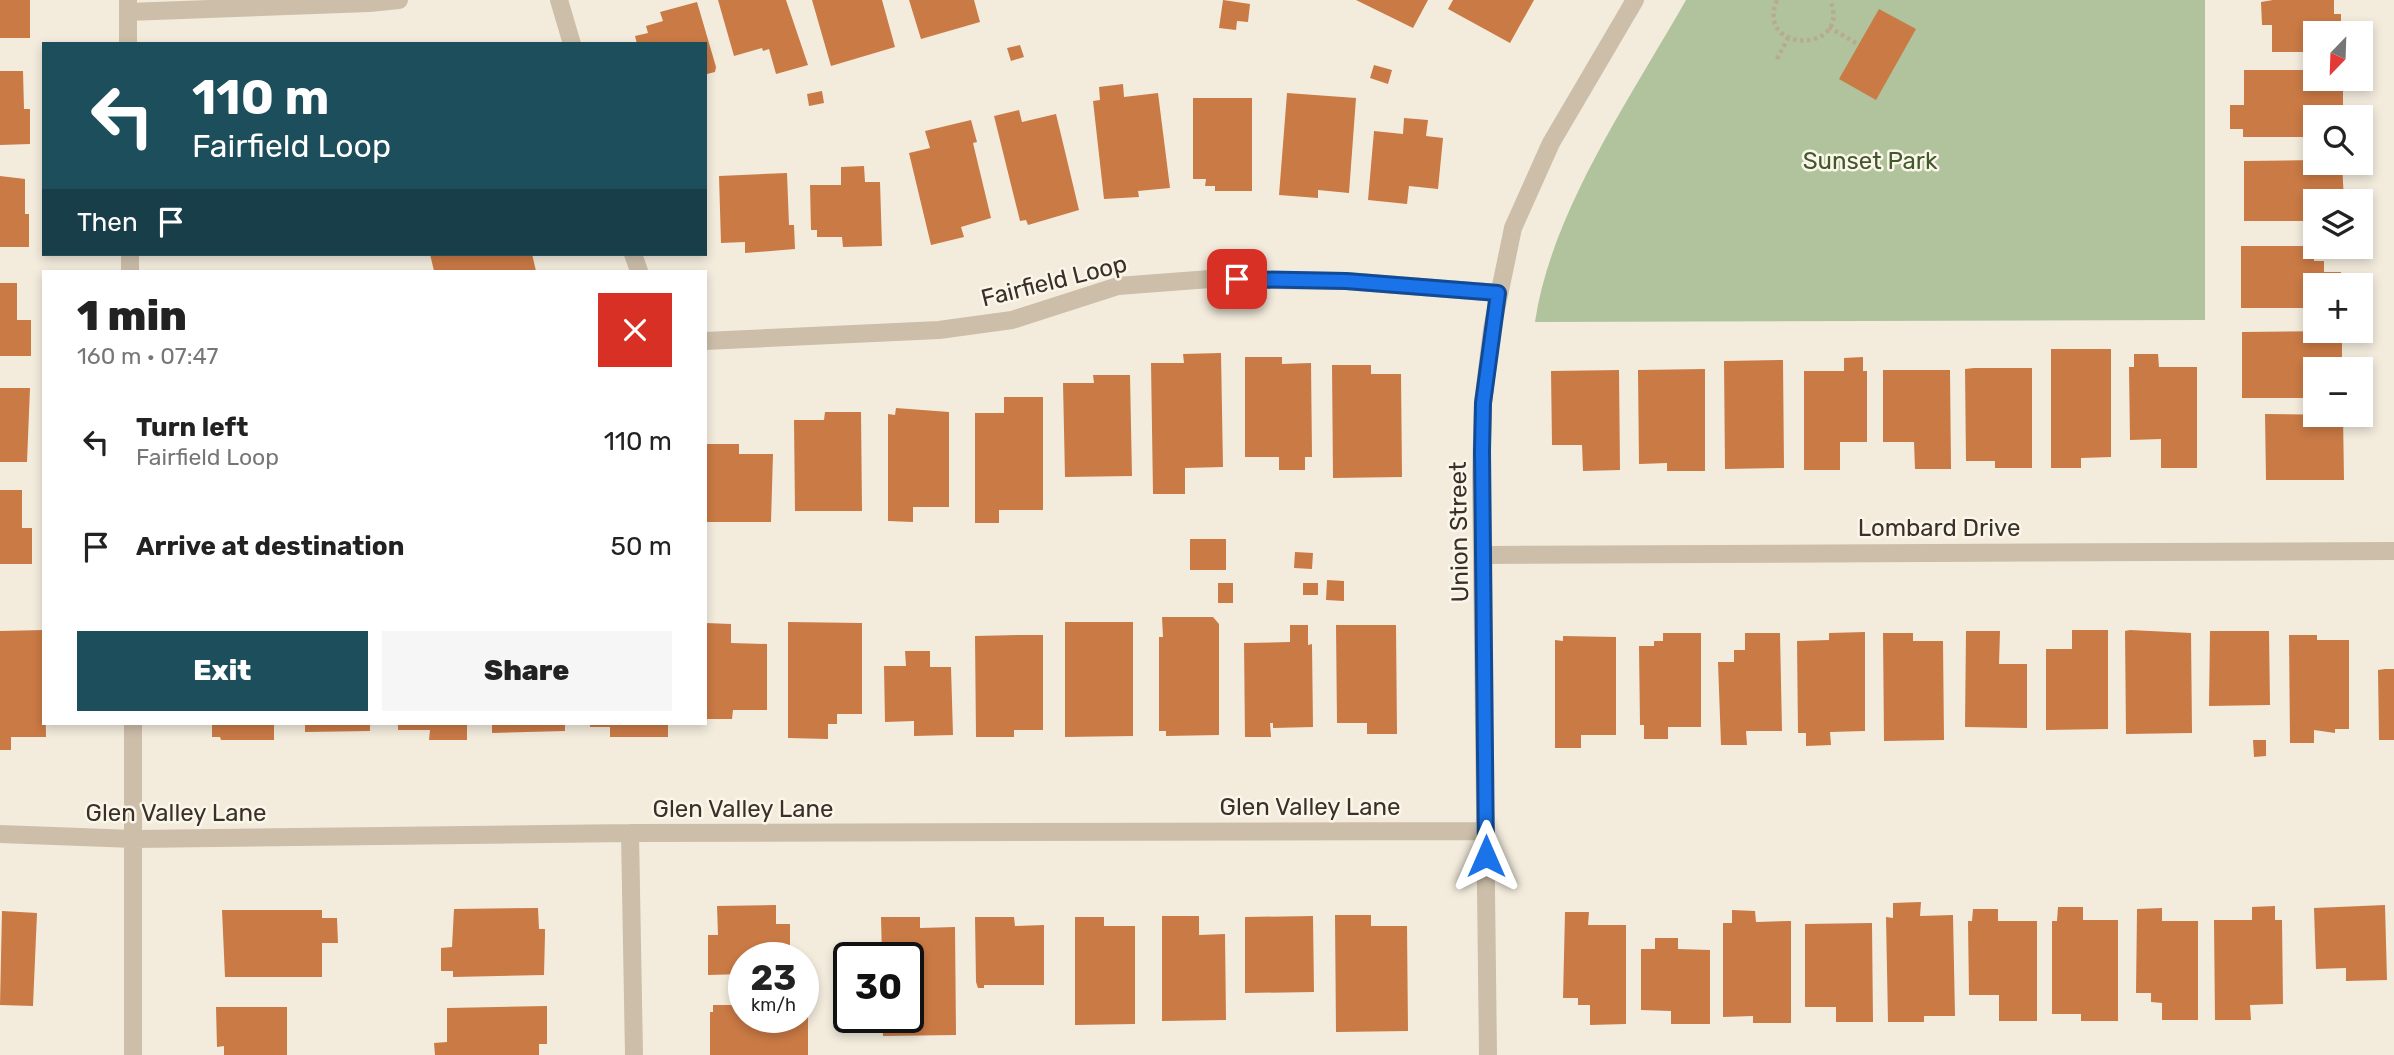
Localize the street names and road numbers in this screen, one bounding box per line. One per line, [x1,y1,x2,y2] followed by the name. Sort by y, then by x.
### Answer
[978,249,1130,313] street label: Fairfield Loop
[1444,461,1474,603] street label: Union Street
[1858,514,2020,542] street label: Lombard Drive
[1220,793,1400,821] street label: Glen Valley Lane
[653,795,833,823] street label: Glen Valley Lane
[86,799,266,827] street label: Glen Valley Lane

